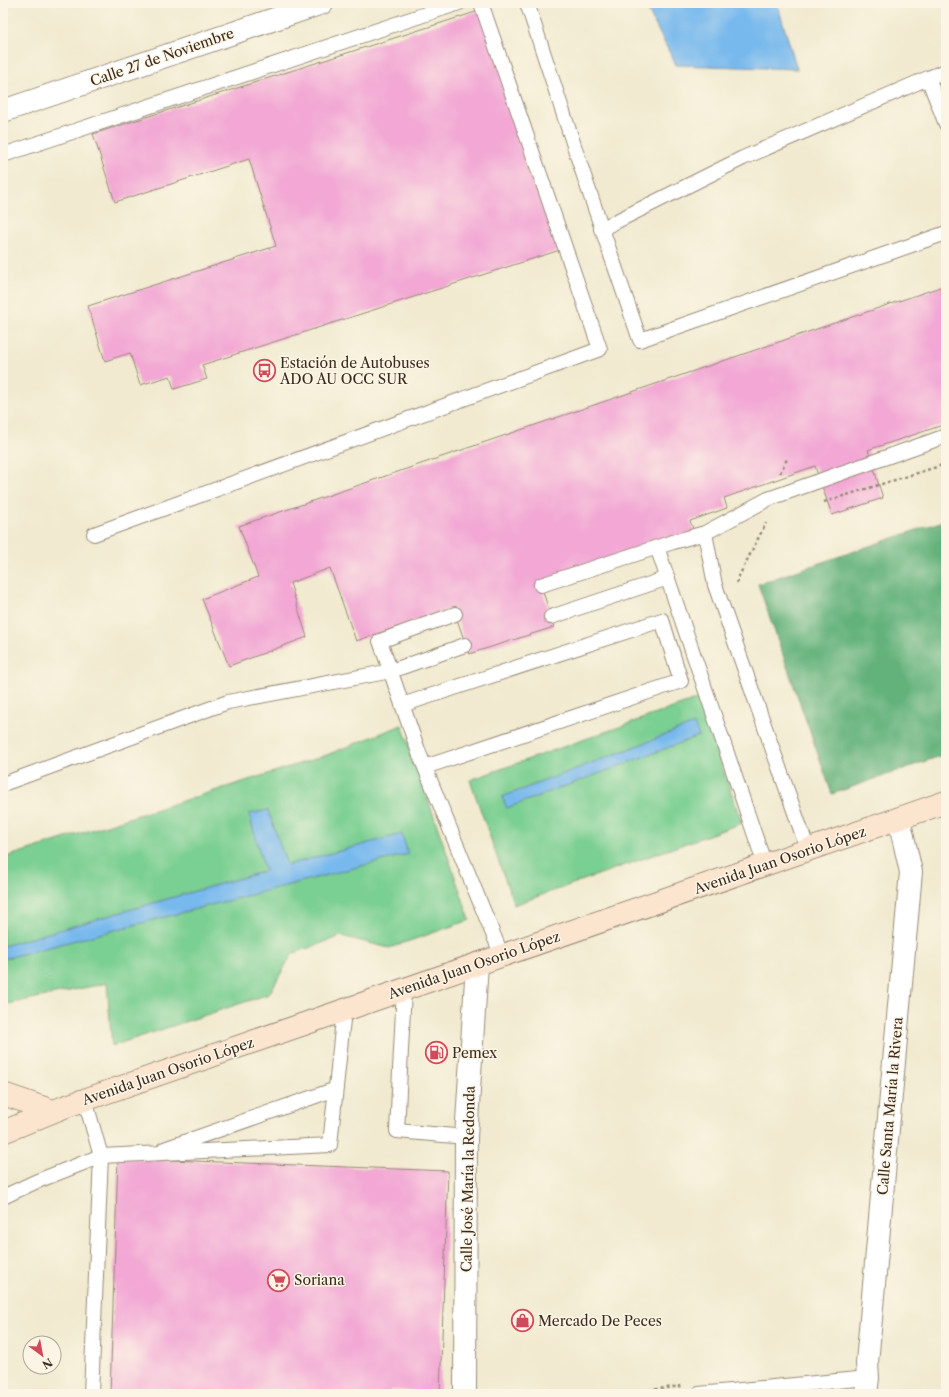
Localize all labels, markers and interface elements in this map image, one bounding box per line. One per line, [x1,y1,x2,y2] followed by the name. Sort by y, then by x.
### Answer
[88,24,236,90] street label: Calle 27 de Noviembre
[279,354,430,388] place label: Estación de Autobuses ADO AU OCC SUR
[252,358,278,384] bus stop icon: Estación de Autobuses ADO AU OCC SUR
[691,822,868,898] street label: Avenida Juan Osorio López
[385,927,562,1003] street label: Avenida Juan Osorio López
[873,1016,907,1196] street label: Calle Santa María la Rivera
[79,1033,256,1109] street label: Avenida Juan Osorio López
[424,1040,450,1066] fuel station icon: Pemex
[452,1044,498,1062] place label: Pemex
[457,1085,479,1272] street label: Calle José María la Redonda
[266,1267,292,1293] supermarket icon: Soriana
[294,1271,345,1289] place label: Soriana
[510,1308,536,1334] shop icon: Mercado De Peces
[538,1312,662,1330] place label: Mercado De Peces
[22,1335,62,1375] north arrow
[39,1355,55,1372] text: N

